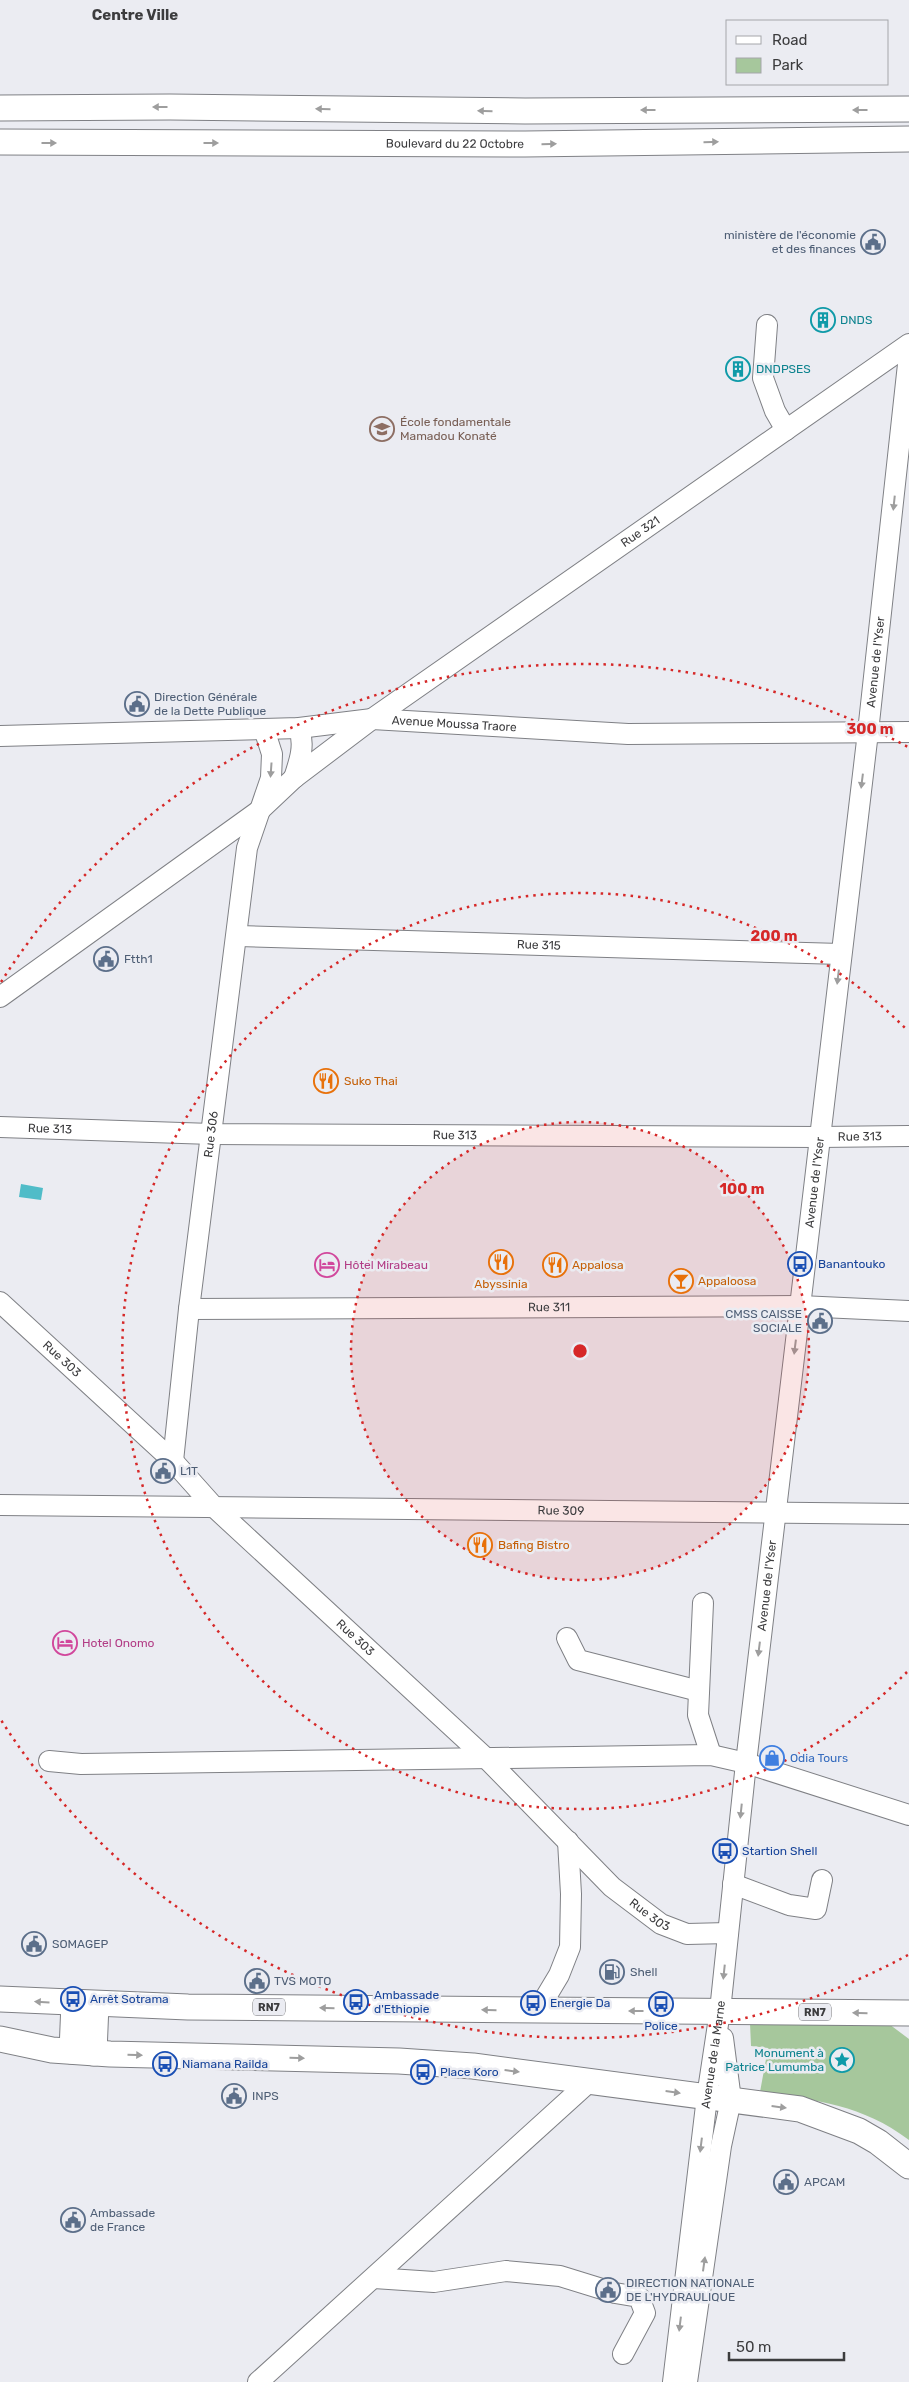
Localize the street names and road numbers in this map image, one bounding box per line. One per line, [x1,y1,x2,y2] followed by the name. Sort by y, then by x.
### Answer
[386,136,524,151] street label: Boulevard du 22 Octobre
[618,513,662,550] street label: Rue 321
[864,615,888,708] street label: Avenue de l'Yser
[391,713,517,734] street label: Avenue Moussa Traore
[517,937,561,953] street label: Rue 315
[201,1110,221,1158] street label: Rue 306
[28,1121,72,1136] street label: Rue 313
[433,1128,477,1142] street label: Rue 313
[838,1129,882,1144] street label: Rue 313
[802,1136,827,1229] street label: Avenue de l'Yser
[528,1300,570,1314] street label: Rue 311
[40,1338,84,1380] street label: Rue 303
[538,1503,584,1518] street label: Rue 309
[755,1539,779,1632] street label: Avenue de l'Yser
[333,1617,377,1659] street label: Rue 303
[627,1896,672,1934] street label: Rue 303
[253,1998,285,2015] road number: RN7
[699,2000,728,2109] street label: Avenue de la Marne
[799,2004,831,2020] road number: RN7

